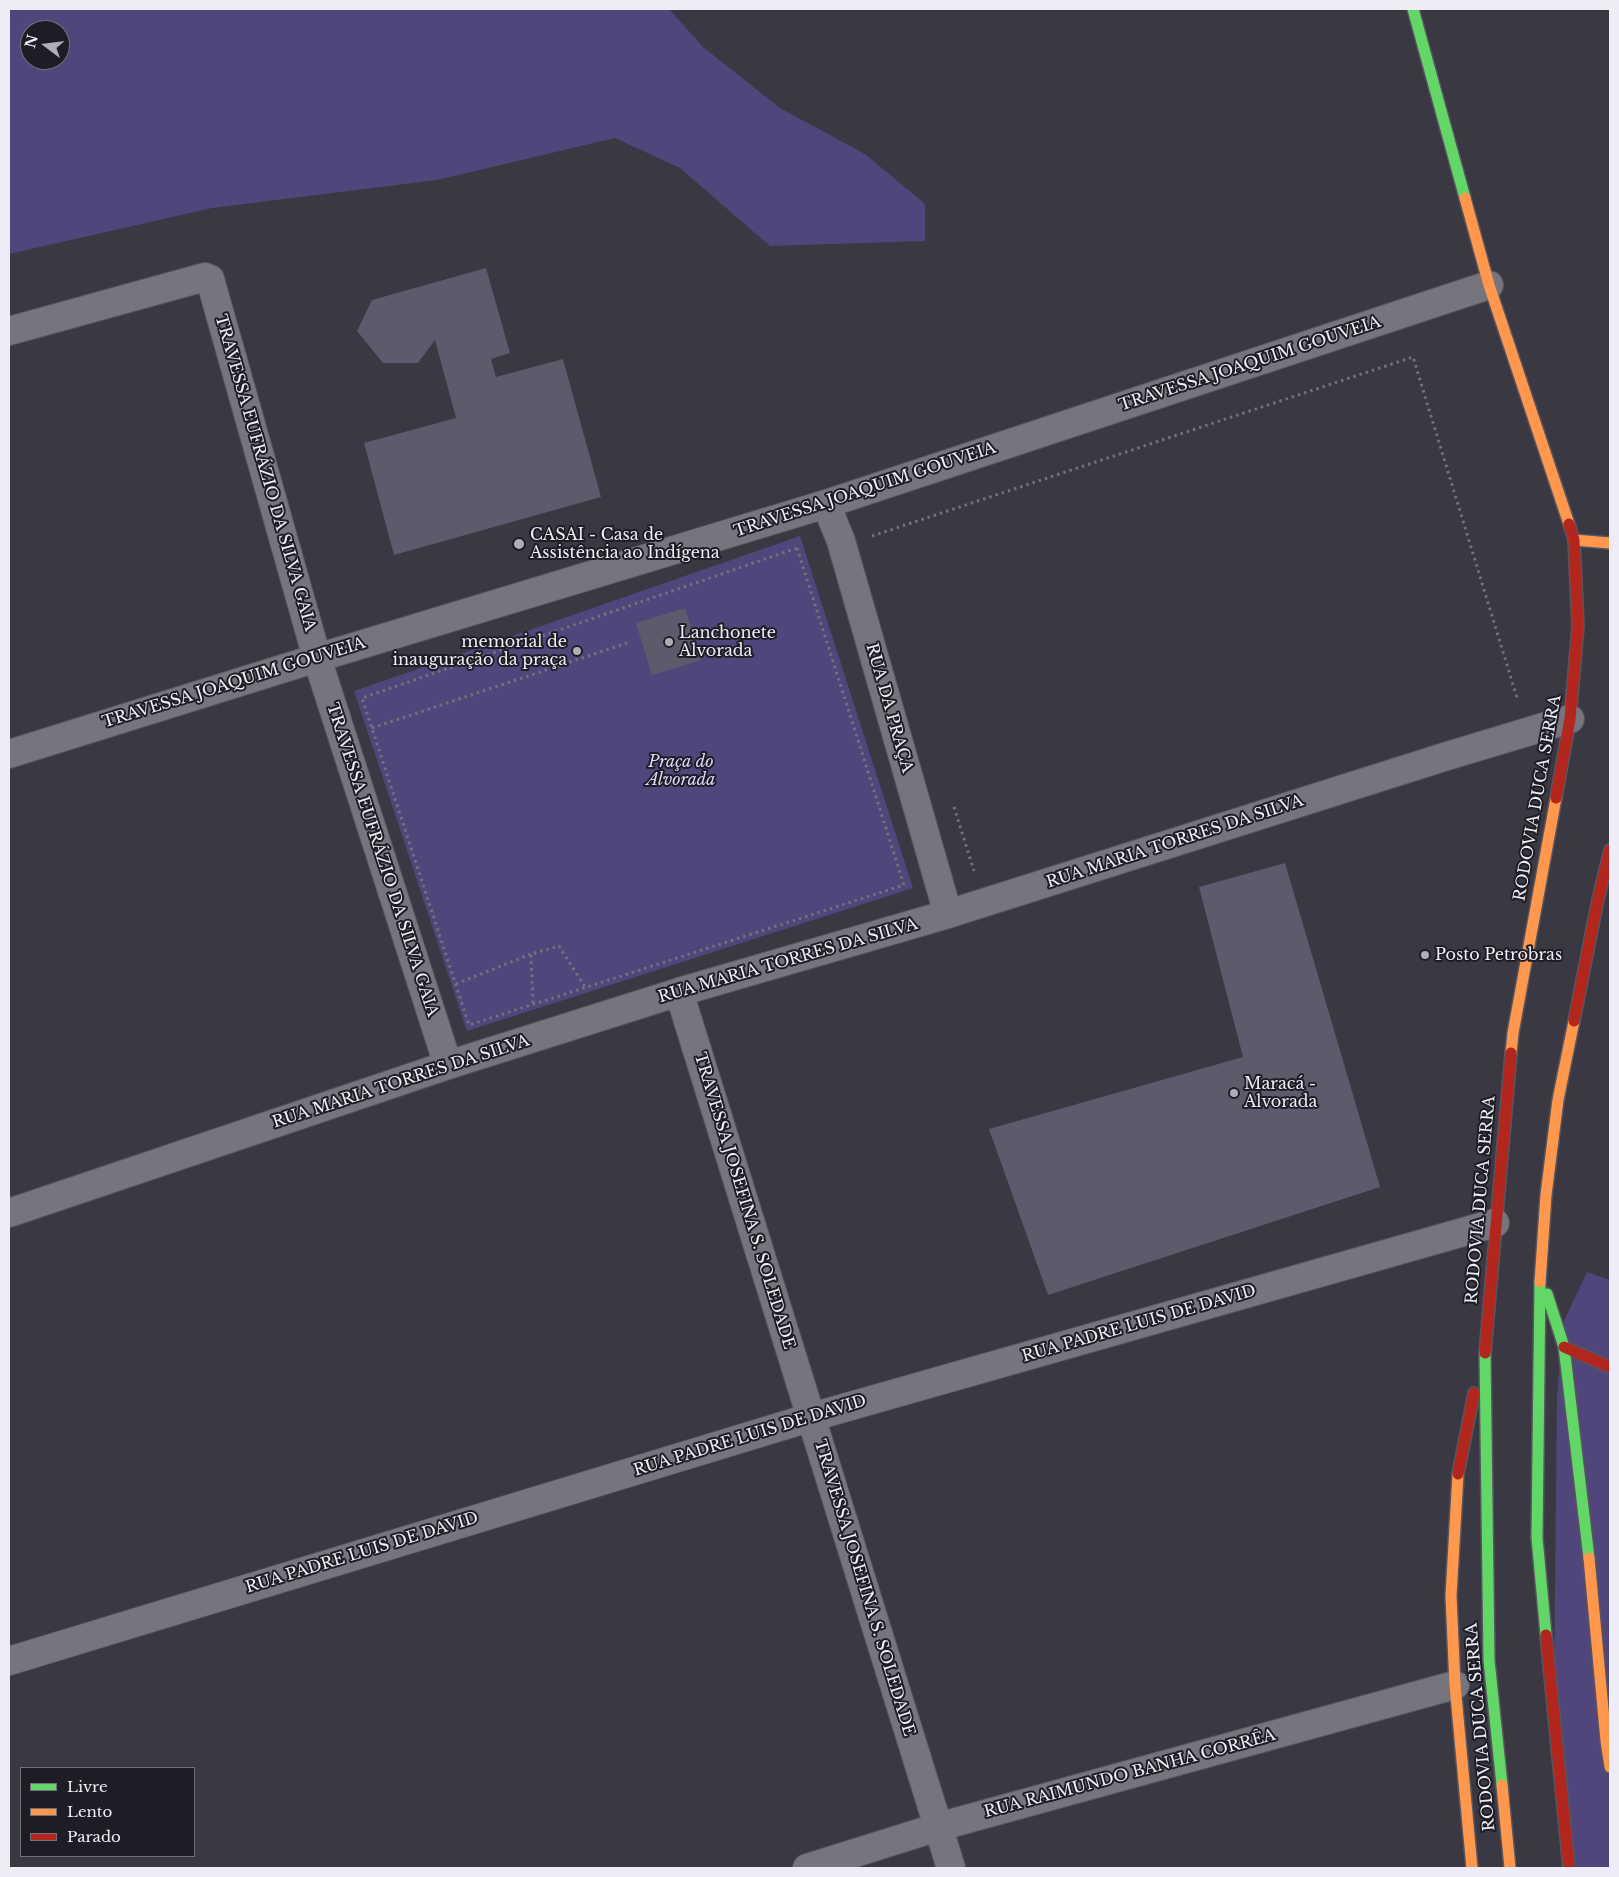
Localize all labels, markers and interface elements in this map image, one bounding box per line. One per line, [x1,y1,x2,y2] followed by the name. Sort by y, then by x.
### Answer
[20,20,70,70] north arrow
[21,33,42,50] text: N
[210,312,320,634] street label: TRAVESSA EUFRÁZIO DA SILVA GAIA
[1117,313,1383,415] street label: TRAVESSA JOAQUIM GOUVEIA
[732,439,998,541] street label: TRAVESSA JOAQUIM GOUVEIA
[530,525,720,563] place label: CASAI - Casa de Assistência ao Indígena
[512,537,526,551] marker: CASAI - Casa de Assistência ao Indígena
[679,623,776,661] place label: Lanchonete Alvorada
[393,632,567,670] place label: memorial de inauguração da praça
[100,634,368,732] street label: TRAVESSA JOAQUIM GOUVEIA
[663,636,675,648] marker: Lanchonete Alvorada
[861,641,917,775] street label: RUA DA PRAÇA
[571,645,583,657] marker: memorial de inauguração da praça
[1510,693,1566,903] street label: RODOVIA DUCA SERRA
[322,701,442,1019] street label: TRAVESSA EUFRÁZIO DA SILVA GAIA
[647,752,715,790] park label: Praça do Alvorada
[1044,791,1306,893] street label: RUA MARIA TORRES DA SILVA
[656,915,920,1007] street label: RUA MARIA TORRES DA SILVA
[1435,945,1562,965] place label: Posto Petrobras
[1419,949,1431,961] marker: Posto Petrobras
[270,1031,532,1133] street label: RUA MARIA TORRES DA SILVA
[690,1050,798,1352] street label: TRAVESSA JOSEFINA S. SOLEDADE
[1244,1074,1317,1112] place label: Maracá - Alvorada
[1228,1087,1240,1099] marker: Maracá - Alvorada
[1462,1095,1500,1305] street label: RODOVIA DUCA SERRA
[1020,1281,1258,1367] street label: RUA PADRE LUIS DE DAVID
[631,1391,869,1481] street label: RUA PADRE LUIS DE DAVID
[810,1437,918,1739] street label: TRAVESSA JOSEFINA S. SOLEDADE
[243,1508,481,1598] street label: RUA PADRE LUIS DE DAVID
[1462,1622,1500,1832] street label: RODOVIA DUCA SERRA
[982,1726,1278,1822] street label: RUA RAIMUNDO BANHA CORRÊA
[20,1767,195,1857] legend
[67,1777,108,1796] text: Livre
[67,1802,112,1821] text: Lento
[67,1827,121,1846] text: Parado

